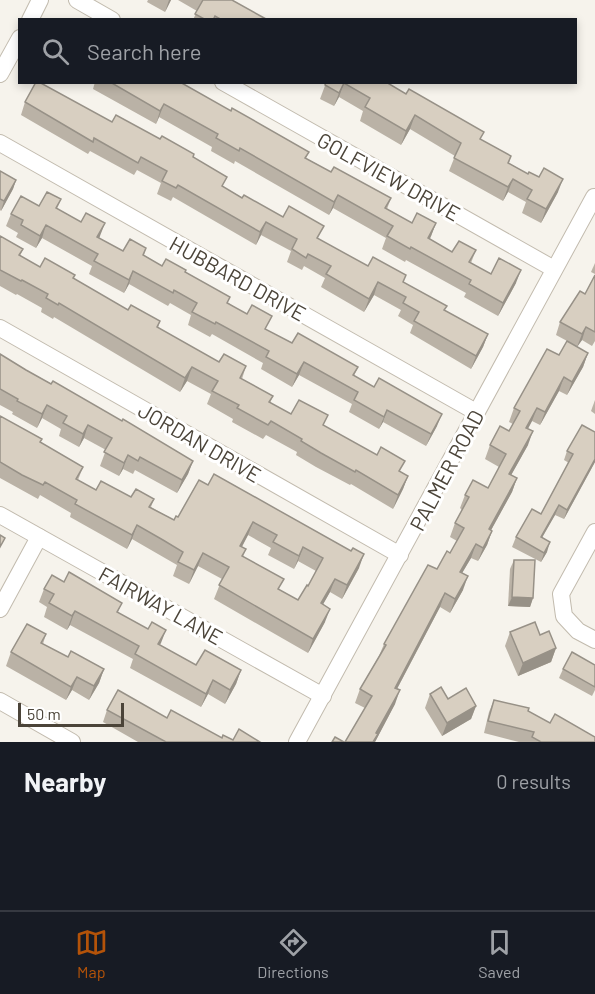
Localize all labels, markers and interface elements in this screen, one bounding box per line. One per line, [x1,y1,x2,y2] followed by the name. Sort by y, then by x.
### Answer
[18,18,577,84] search box
[39,35,72,68] icon: search
[87,38,201,64] text: Search here
[313,126,465,226] street label: GOLFVIEW DRIVE
[165,230,311,326] street label: HUBBARD DRIVE
[134,397,266,487] street label: JORDAN DRIVE
[404,405,488,535] street label: PALMER ROAD
[95,561,227,649] street label: FAIRWAY LANE
[18,700,124,728] scale bar
[27,704,61,723] text: 50 m
[24,766,106,797] text: Nearby
[496,769,571,793] text: 0 results
[75,926,108,981] tab: Map
[257,926,329,981] tab: Directions
[478,926,520,981] tab: Saved

